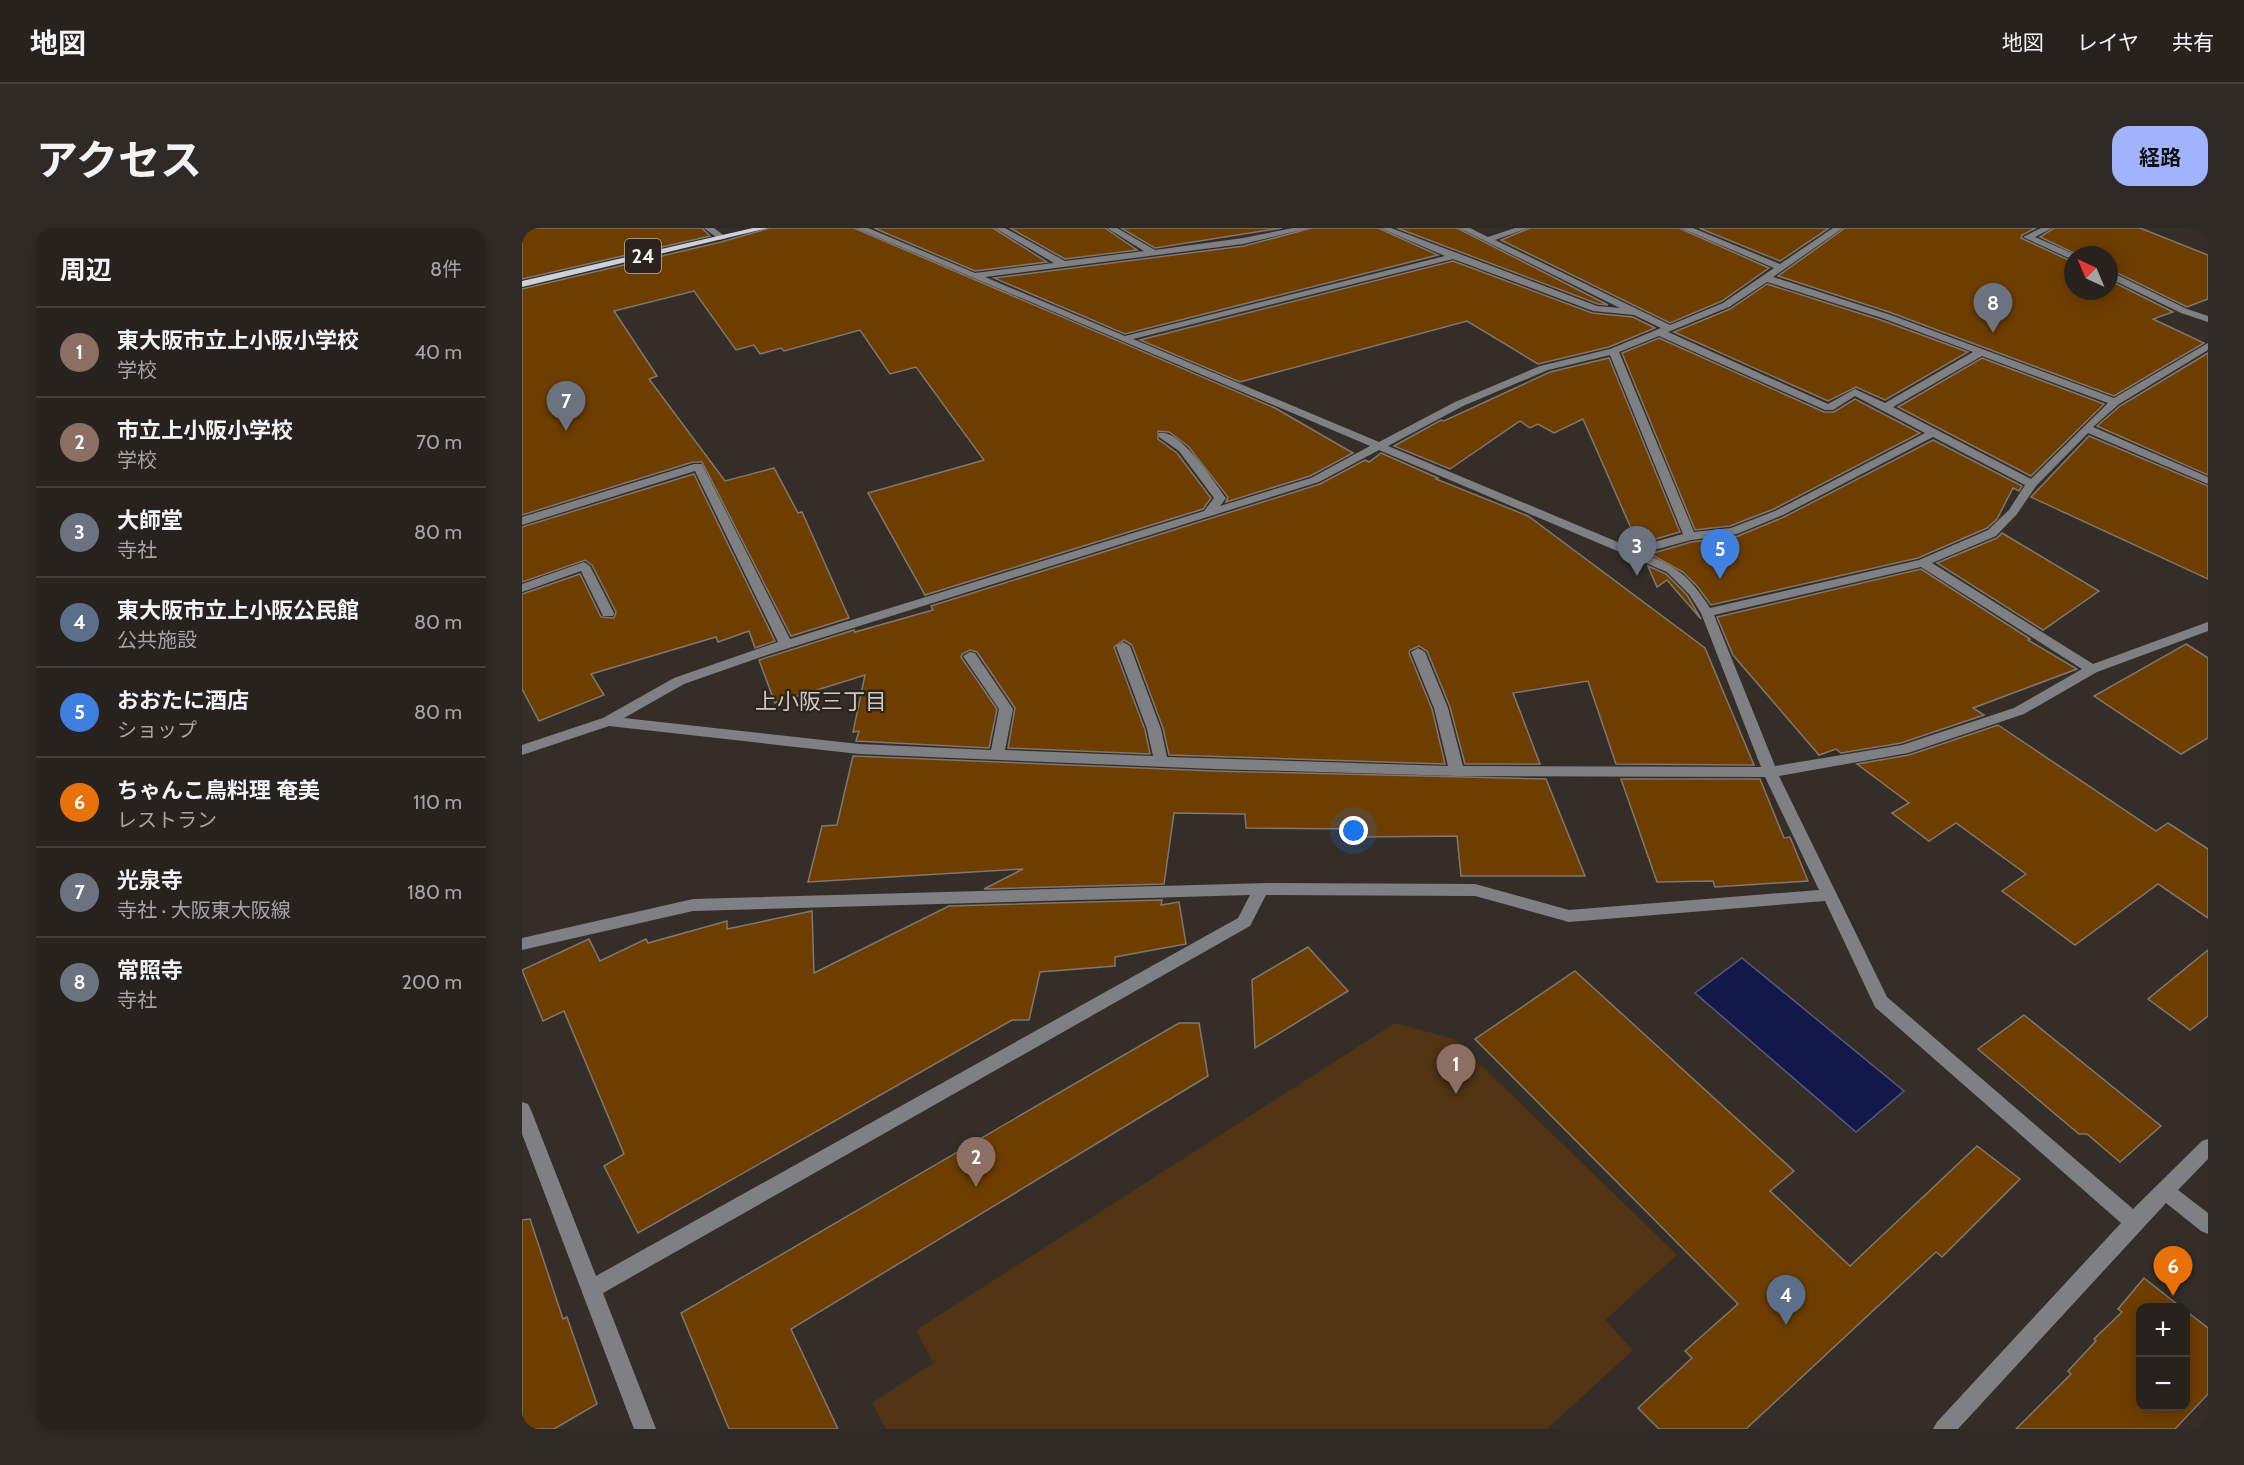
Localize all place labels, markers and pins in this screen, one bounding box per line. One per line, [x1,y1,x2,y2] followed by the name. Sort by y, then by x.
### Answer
[1974,284,2012,333] pin: 8
[546,382,585,431] pin: 7
[1618,526,1656,576] pin: 3
[1700,530,1740,579] pin: 5
[1436,1044,1476,1094] pin: 1
[956,1138,996,1187] pin: 2
[2154,1246,2192,1296] pin: 6
[1766,1276,1806,1325] pin: 4

